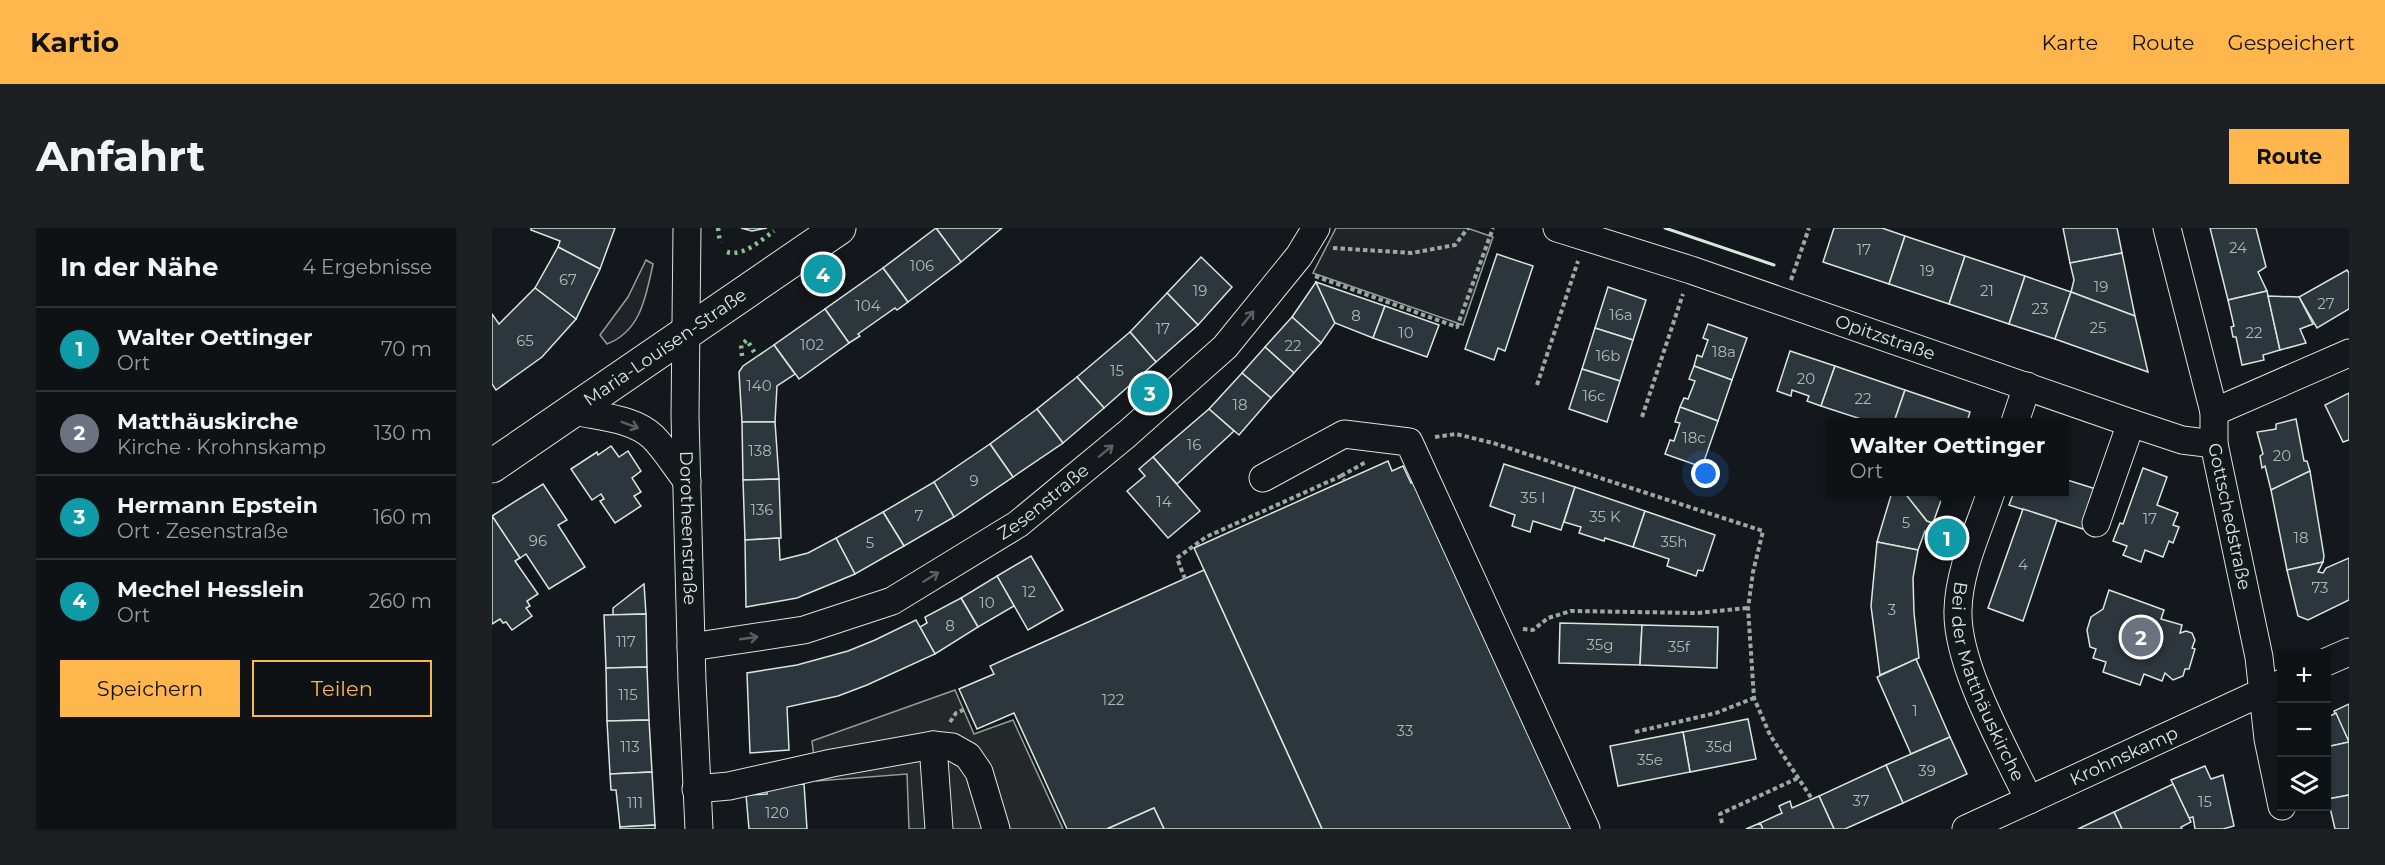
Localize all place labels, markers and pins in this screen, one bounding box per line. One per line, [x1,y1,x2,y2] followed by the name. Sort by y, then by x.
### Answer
[804,252,842,296] pin: 4
[1130,370,1170,416] pin: 3
[1928,516,1966,560] pin: 1
[2122,614,2160,660] pin: 2

